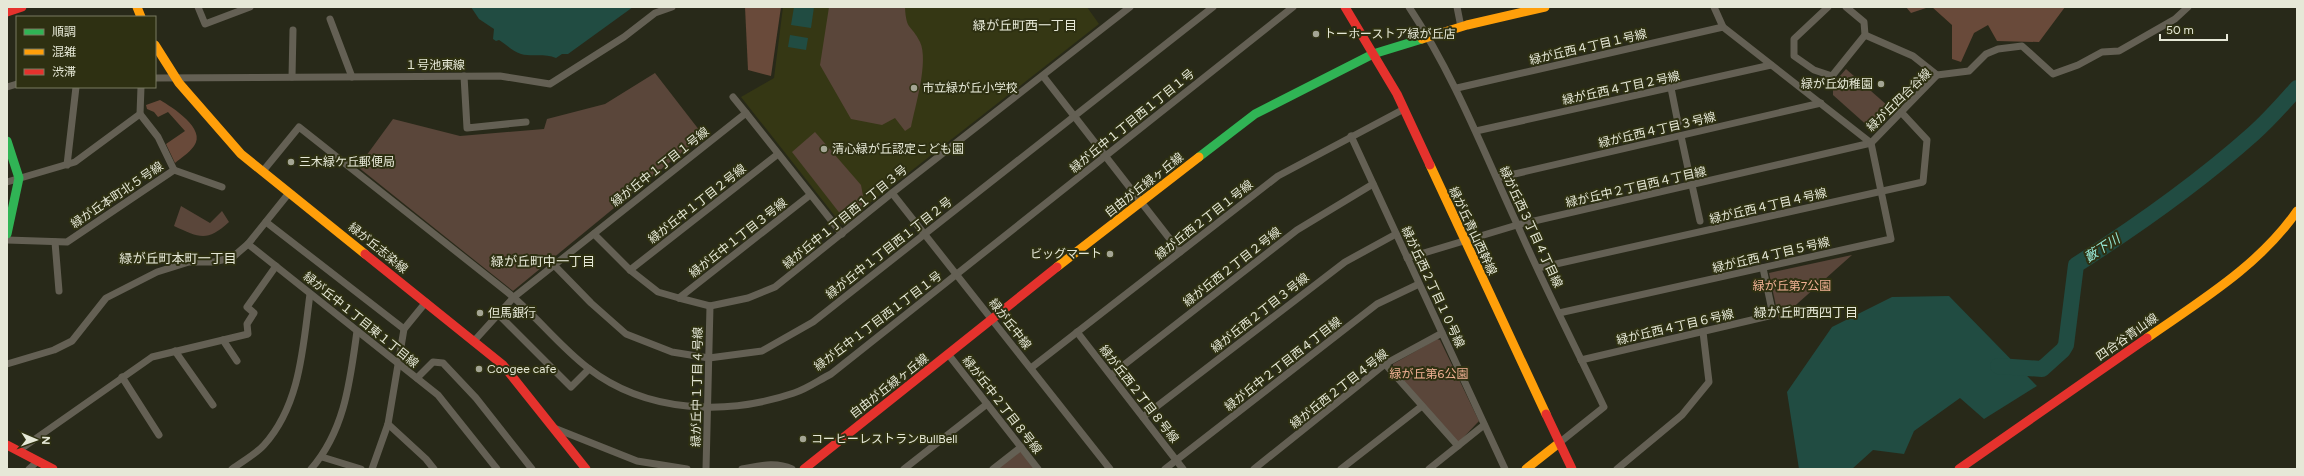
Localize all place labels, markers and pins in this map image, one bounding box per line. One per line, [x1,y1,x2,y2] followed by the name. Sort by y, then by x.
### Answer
[1324,27,1455,41] place label: トーホーストア緑が丘店
[1311,29,1321,39] marker: トーホーストア緑が丘店
[1801,77,1873,91] place label: 緑が丘幼稚園
[1876,79,1886,89] marker: 緑が丘幼稚園
[922,81,1018,95] place label: 市立緑が丘小学校
[909,83,919,93] marker: 市立緑が丘小学校
[832,142,964,156] place label: 清心緑が丘認定こども園
[819,144,829,154] marker: 清心緑が丘認定こども園
[299,155,395,169] place label: 三木緑ケ丘郵便局
[286,157,296,167] marker: 三木緑ケ丘郵便局
[1030,247,1102,261] place label: ビッグマート
[1105,249,1115,259] marker: ビッグマート
[488,306,536,320] place label: 但馬銀行
[475,308,485,318] marker: 但馬銀行
[487,362,557,376] place label: Coogee cafe
[474,364,484,374] marker: Coogee cafe
[811,432,957,446] place label: コーヒーレストランBullBell
[798,434,808,444] marker: コーヒーレストランBullBell

